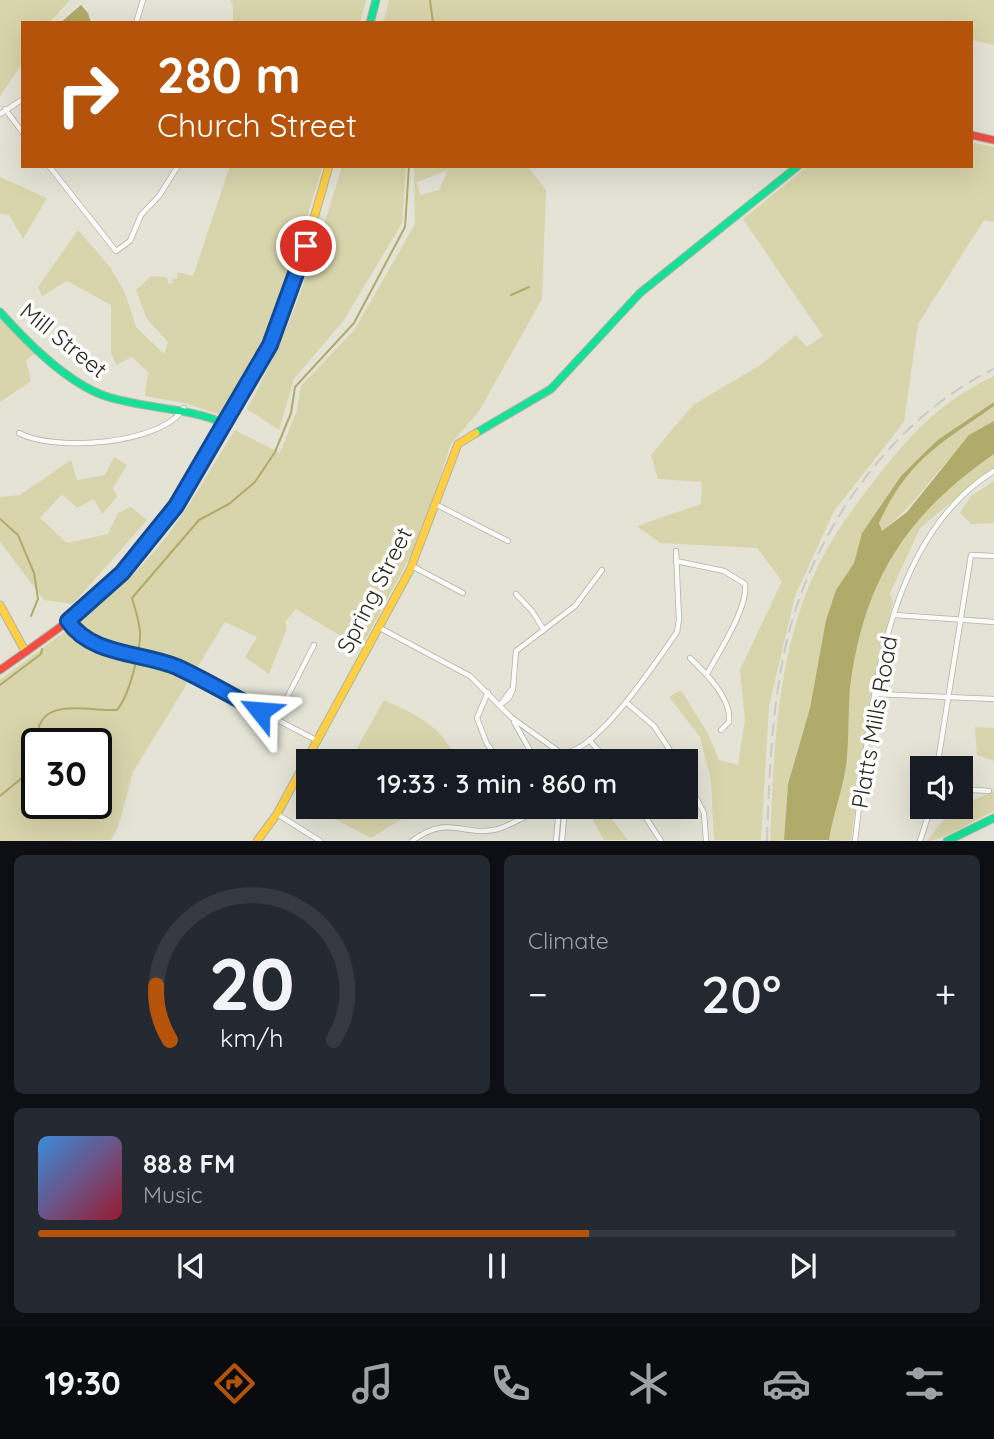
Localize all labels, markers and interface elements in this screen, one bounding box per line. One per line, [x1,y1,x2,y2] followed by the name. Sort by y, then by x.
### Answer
[157,44,301,105] text: 280 m
[42,49,133,140] icon: right
[157,105,357,145] text: Church Street
[276,216,336,276] pin
[287,227,325,265] icon: arrive
[15,296,114,384] street label: Mill Street
[330,522,418,658] street label: Spring Street
[845,633,903,811] street label: Platts Mills Road
[223,674,297,748] position arrow
[21,728,112,819] speed limit sign: 30
[910,756,973,819] map controls
[910,756,973,819] button: sound
[377,767,617,800] text: 19:33 · 3 min · 860 m
[528,926,609,955] text: Climate
[209,938,295,1029] text: 20
[701,961,781,1026] text: 20°
[528,970,548,1018] text: −
[935,970,956,1018] text: +
[220,1022,284,1053] text: km/h
[143,1147,235,1180] text: 88.8 FM
[143,1180,203,1209] text: Music
[172,1247,210,1285] icon: previous
[478,1247,516,1285] icon: pause
[784,1247,822,1285] icon: next
[210,1359,259,1408] icon: directions
[348,1359,397,1408] icon: music
[486,1359,535,1408] icon: phone
[624,1359,673,1408] icon: climate
[762,1359,811,1408] icon: car
[900,1359,949,1408] icon: filters
[45,1363,121,1403] text: 19:30

